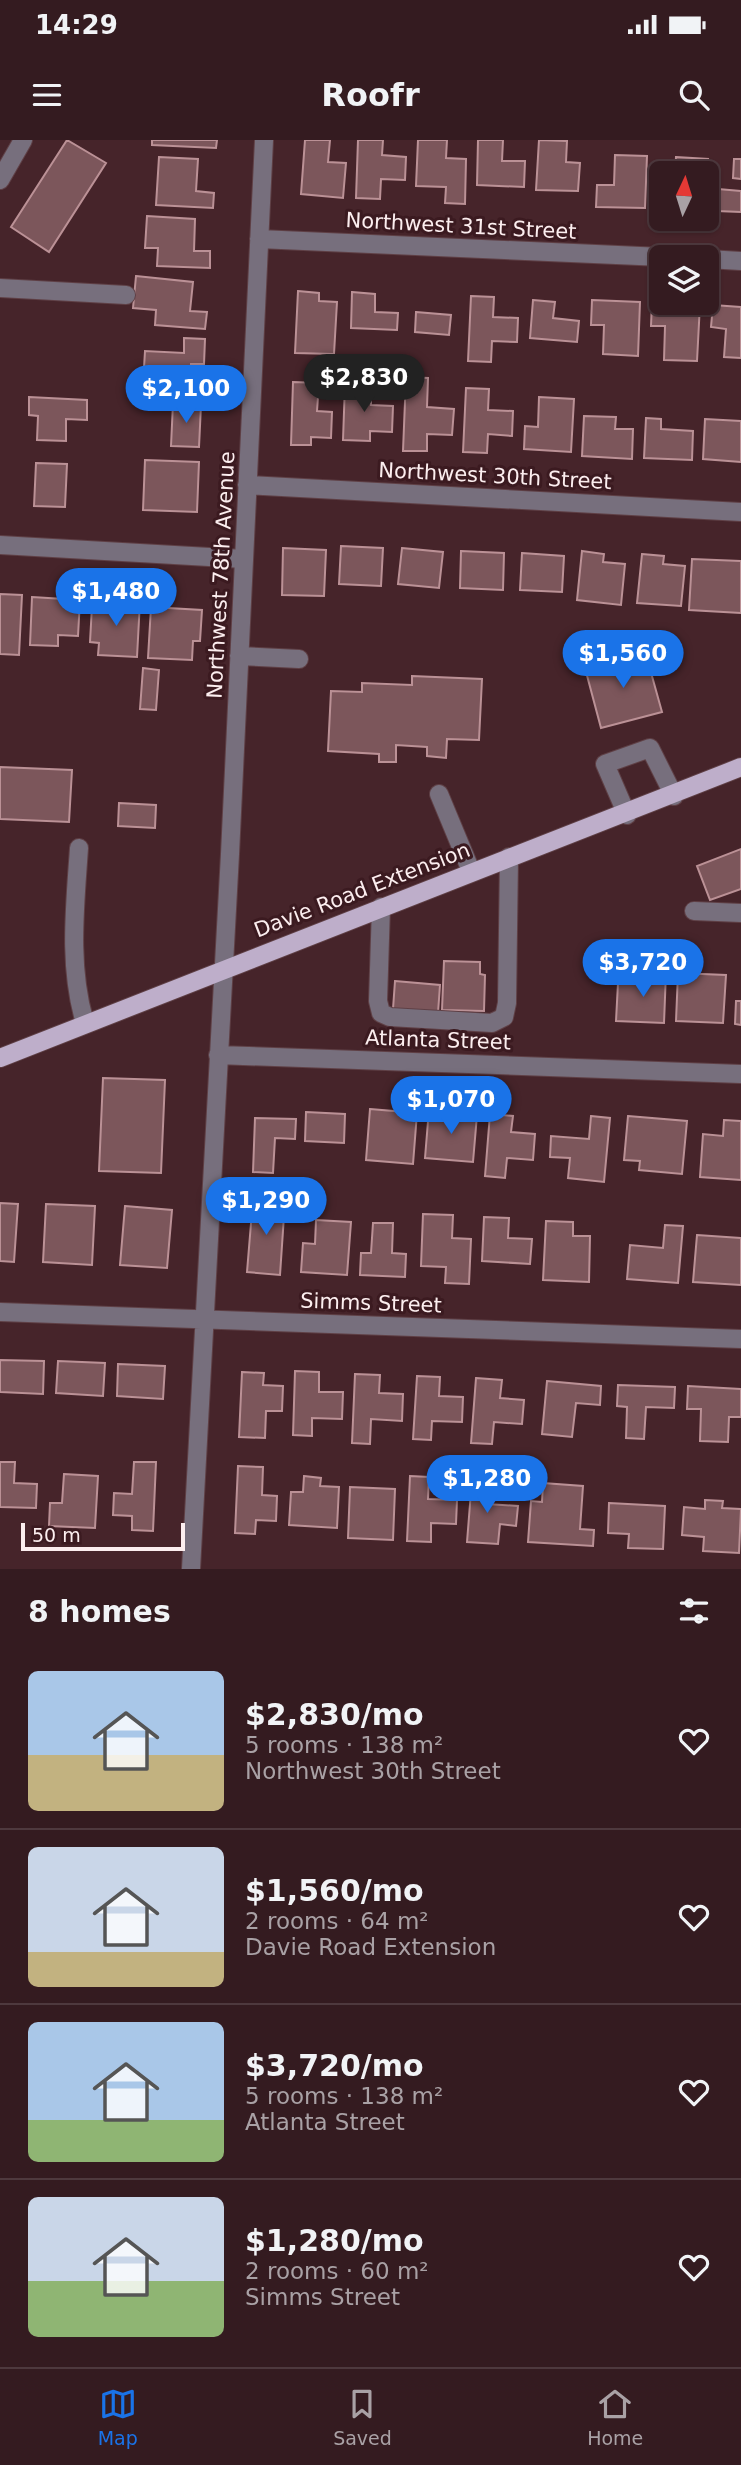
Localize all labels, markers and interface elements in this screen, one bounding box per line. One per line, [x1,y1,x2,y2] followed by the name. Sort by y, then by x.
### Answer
[35,10,118,40] text: 14:29
[28,76,66,114] icon: menu
[321,76,420,114] text: Roofr
[675,76,713,114] icon: search
[649,161,719,231] north arrow
[649,161,719,315] map controls
[345,208,577,244] street label: Northwest 31st Street
[649,245,719,315] button: layers
[307,355,421,414] pin: $2,830
[320,364,408,390] text: $2,830
[129,366,243,425] pin: $2,100
[142,375,230,401] text: $2,100
[203,451,239,699] street label: Northwest 78th Avenue
[378,458,612,494] street label: Northwest 30th Street
[59,568,173,628] pin: $1,480
[72,578,160,604] text: $1,480
[566,630,680,690] pin: $1,560
[579,640,667,666] text: $1,560
[251,838,473,942] street label: Davie Road Extension
[586,940,700,999] pin: $3,720
[599,949,687,975] text: $3,720
[365,1025,511,1055] street label: Atlanta Street
[394,1076,508,1136] pin: $1,070
[407,1086,495,1112] text: $1,070
[209,1178,323,1237] pin: $1,290
[222,1187,310,1213] text: $1,290
[300,1289,442,1317] street label: Simms Street
[430,1456,544,1515] pin: $1,280
[443,1465,531,1491] text: $1,280
[21,1520,186,1552] scale bar
[32,1524,81,1546] text: 50 m
[675,1592,713,1630] icon: filters
[28,1594,171,1629] text: 8 homes
[245,1697,424,1732] text: $2,830/mo
[84,1699,168,1783] icon: home
[675,1722,713,1760] icon: heart
[245,1732,443,1758] text: 5 rooms · 138 m²
[245,1758,501,1784] text: Northwest 30th Street
[245,1873,424,1908] text: $1,560/mo
[84,1875,168,1959] icon: home
[675,1898,713,1936] icon: heart
[245,1908,429,1934] text: 2 rooms · 64 m²
[245,1934,496,1960] text: Davie Road Extension
[245,2048,424,2083] text: $3,720/mo
[84,2050,168,2134] icon: home
[675,2073,713,2111] icon: heart
[245,2083,443,2109] text: 5 rooms · 138 m²
[245,2109,405,2135] text: Atlanta Street
[245,2223,424,2258] text: $1,280/mo
[84,2225,168,2309] icon: home
[675,2248,713,2286] icon: heart
[245,2258,429,2284] text: 2 rooms · 60 m²
[245,2284,400,2310] text: Simms Street
[98,2385,138,2449] tab: Map
[333,2385,392,2449] tab: Saved
[587,2385,643,2449] tab: Home

